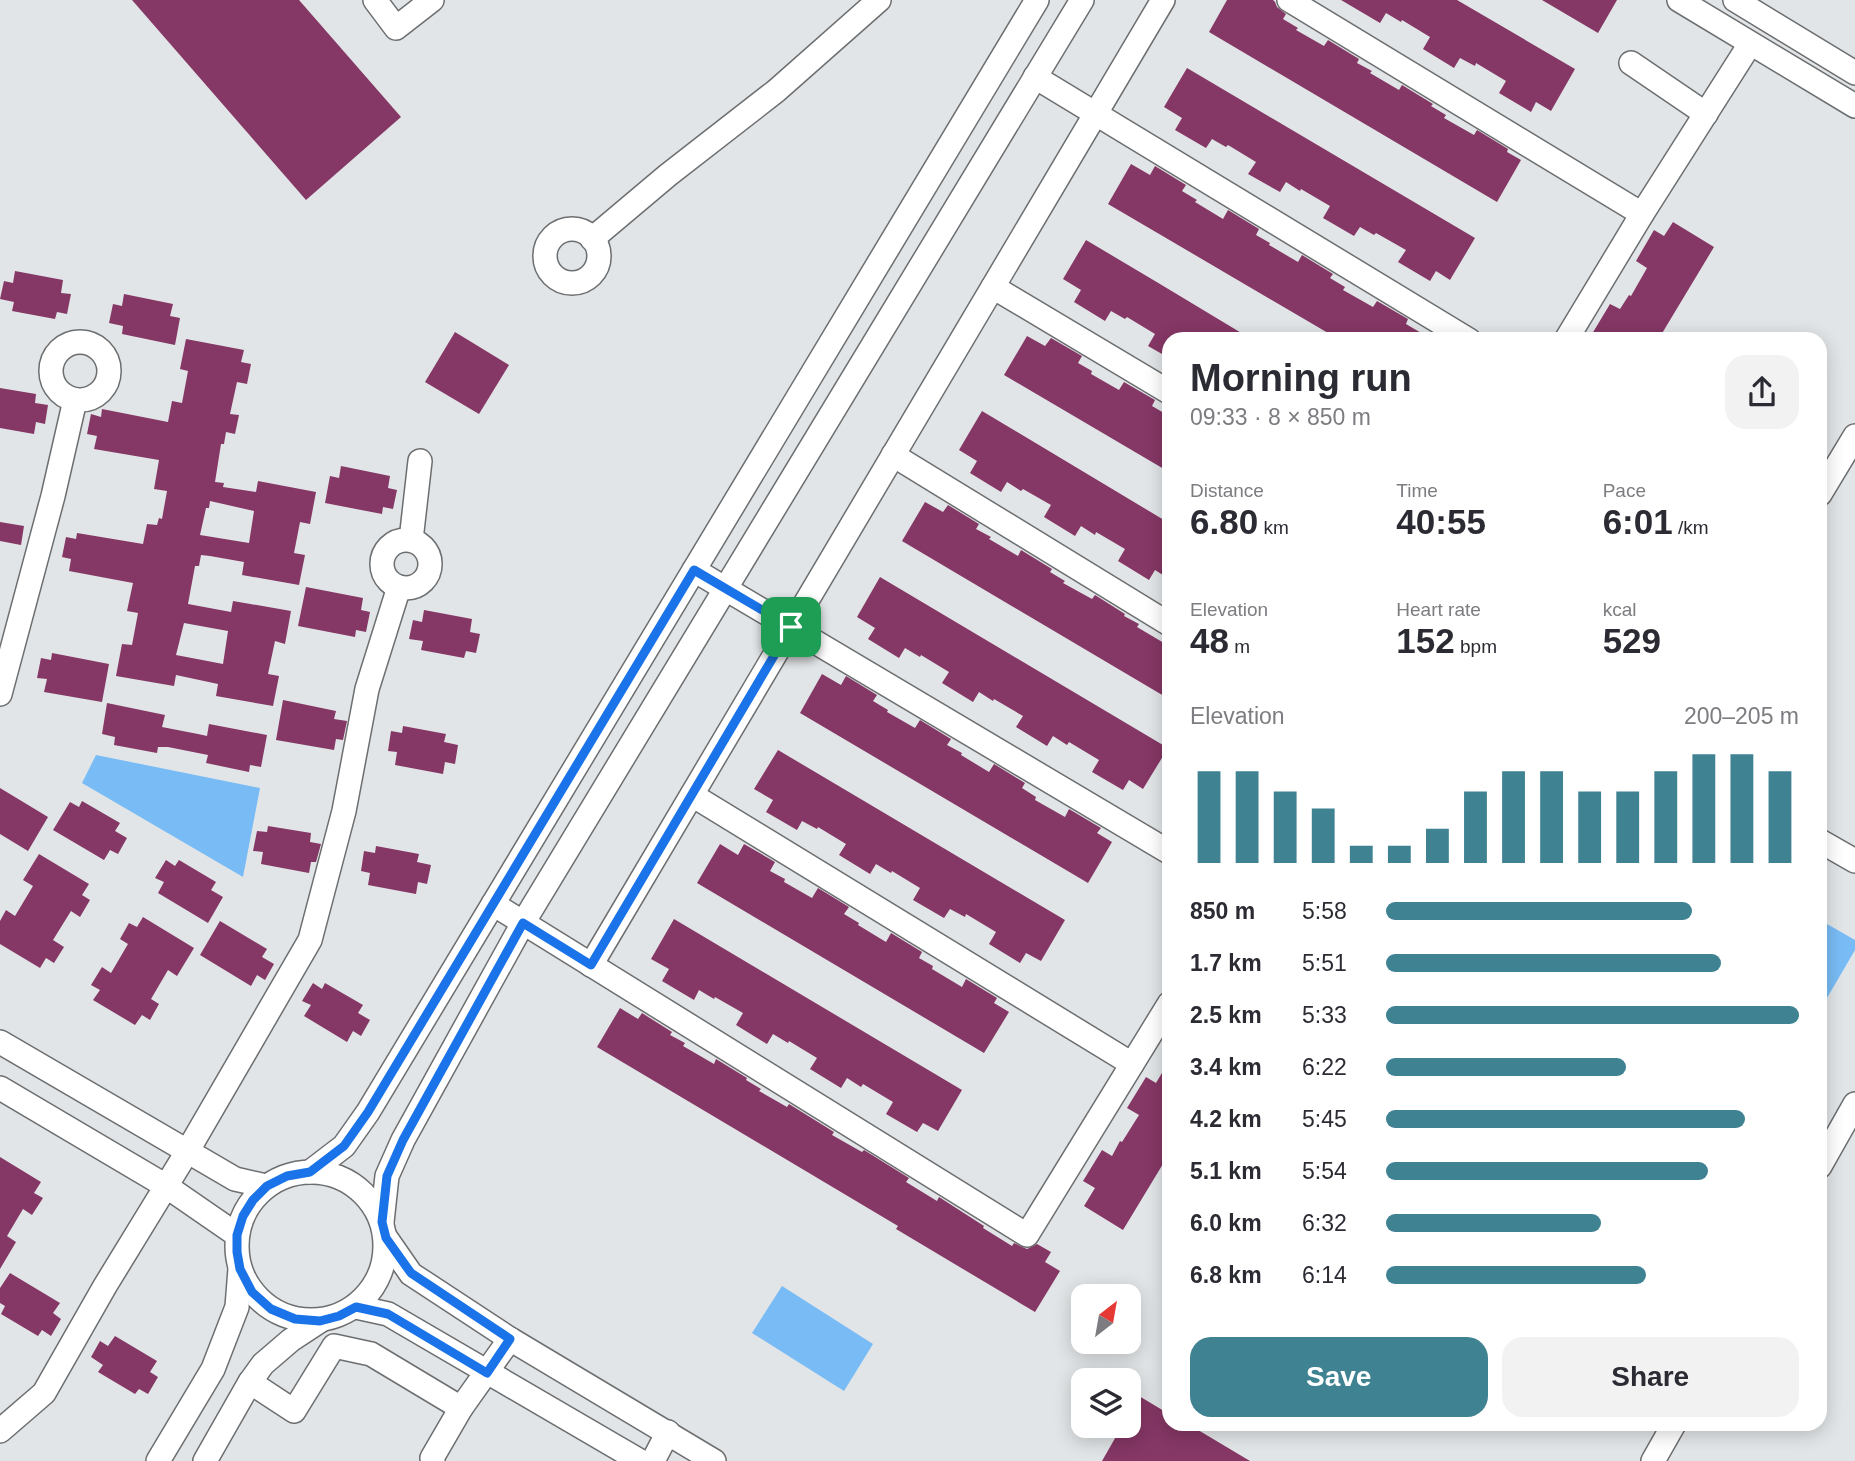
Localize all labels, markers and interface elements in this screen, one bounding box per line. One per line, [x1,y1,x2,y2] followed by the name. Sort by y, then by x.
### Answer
[1725,355,1799,429] button: share
[1190,357,1412,399] text: Morning run
[1190,404,1371,430] text: 09:33 · 8 × 850 m
[1190,480,1264,501] text: Distance
[1396,480,1438,501] text: Time
[1603,480,1646,501] text: Pace
[1190,502,1258,541] text: 6.80
[1396,502,1486,541] text: 40:55
[1603,502,1673,541] text: 6:01
[1258,517,1289,538] text: km
[1673,517,1709,538] text: /km
[761,597,821,657] pin
[1190,599,1268,620] text: Elevation
[1396,599,1481,620] text: Heart rate
[1603,599,1636,620] text: kcal
[772,608,810,646] icon: arrive
[1190,621,1229,660] text: 48
[1396,621,1455,660] text: 152
[1603,621,1661,660] text: 529
[1229,636,1250,657] text: m
[1455,636,1497,657] text: bpm
[1190,703,1285,729] text: Elevation
[1684,703,1799,729] text: 200–205 m
[1190,898,1255,924] text: 850 m
[1302,898,1347,924] text: 5:58
[1190,950,1262,976] text: 1.7 km
[1302,950,1347,976] text: 5:51
[1190,1002,1262,1028] text: 2.5 km
[1302,1002,1347,1028] text: 5:33
[1190,1054,1262,1080] text: 3.4 km
[1302,1054,1347,1080] text: 6:22
[1190,1106,1262,1132] text: 4.2 km
[1302,1106,1347,1132] text: 5:45
[1190,1158,1262,1184] text: 5.1 km
[1302,1158,1347,1184] text: 5:54
[1190,1210,1262,1236] text: 6.0 km
[1302,1210,1347,1236] text: 6:32
[1190,1262,1262,1288] text: 6.8 km
[1302,1262,1347,1288] text: 6:14
[1071,1284,1141,1354] north arrow
[1071,1284,1141,1438] map controls
[1190,1337,1488,1417] button: Save
[1502,1337,1799,1417] button: Share
[1071,1368,1141,1438] button: layers

